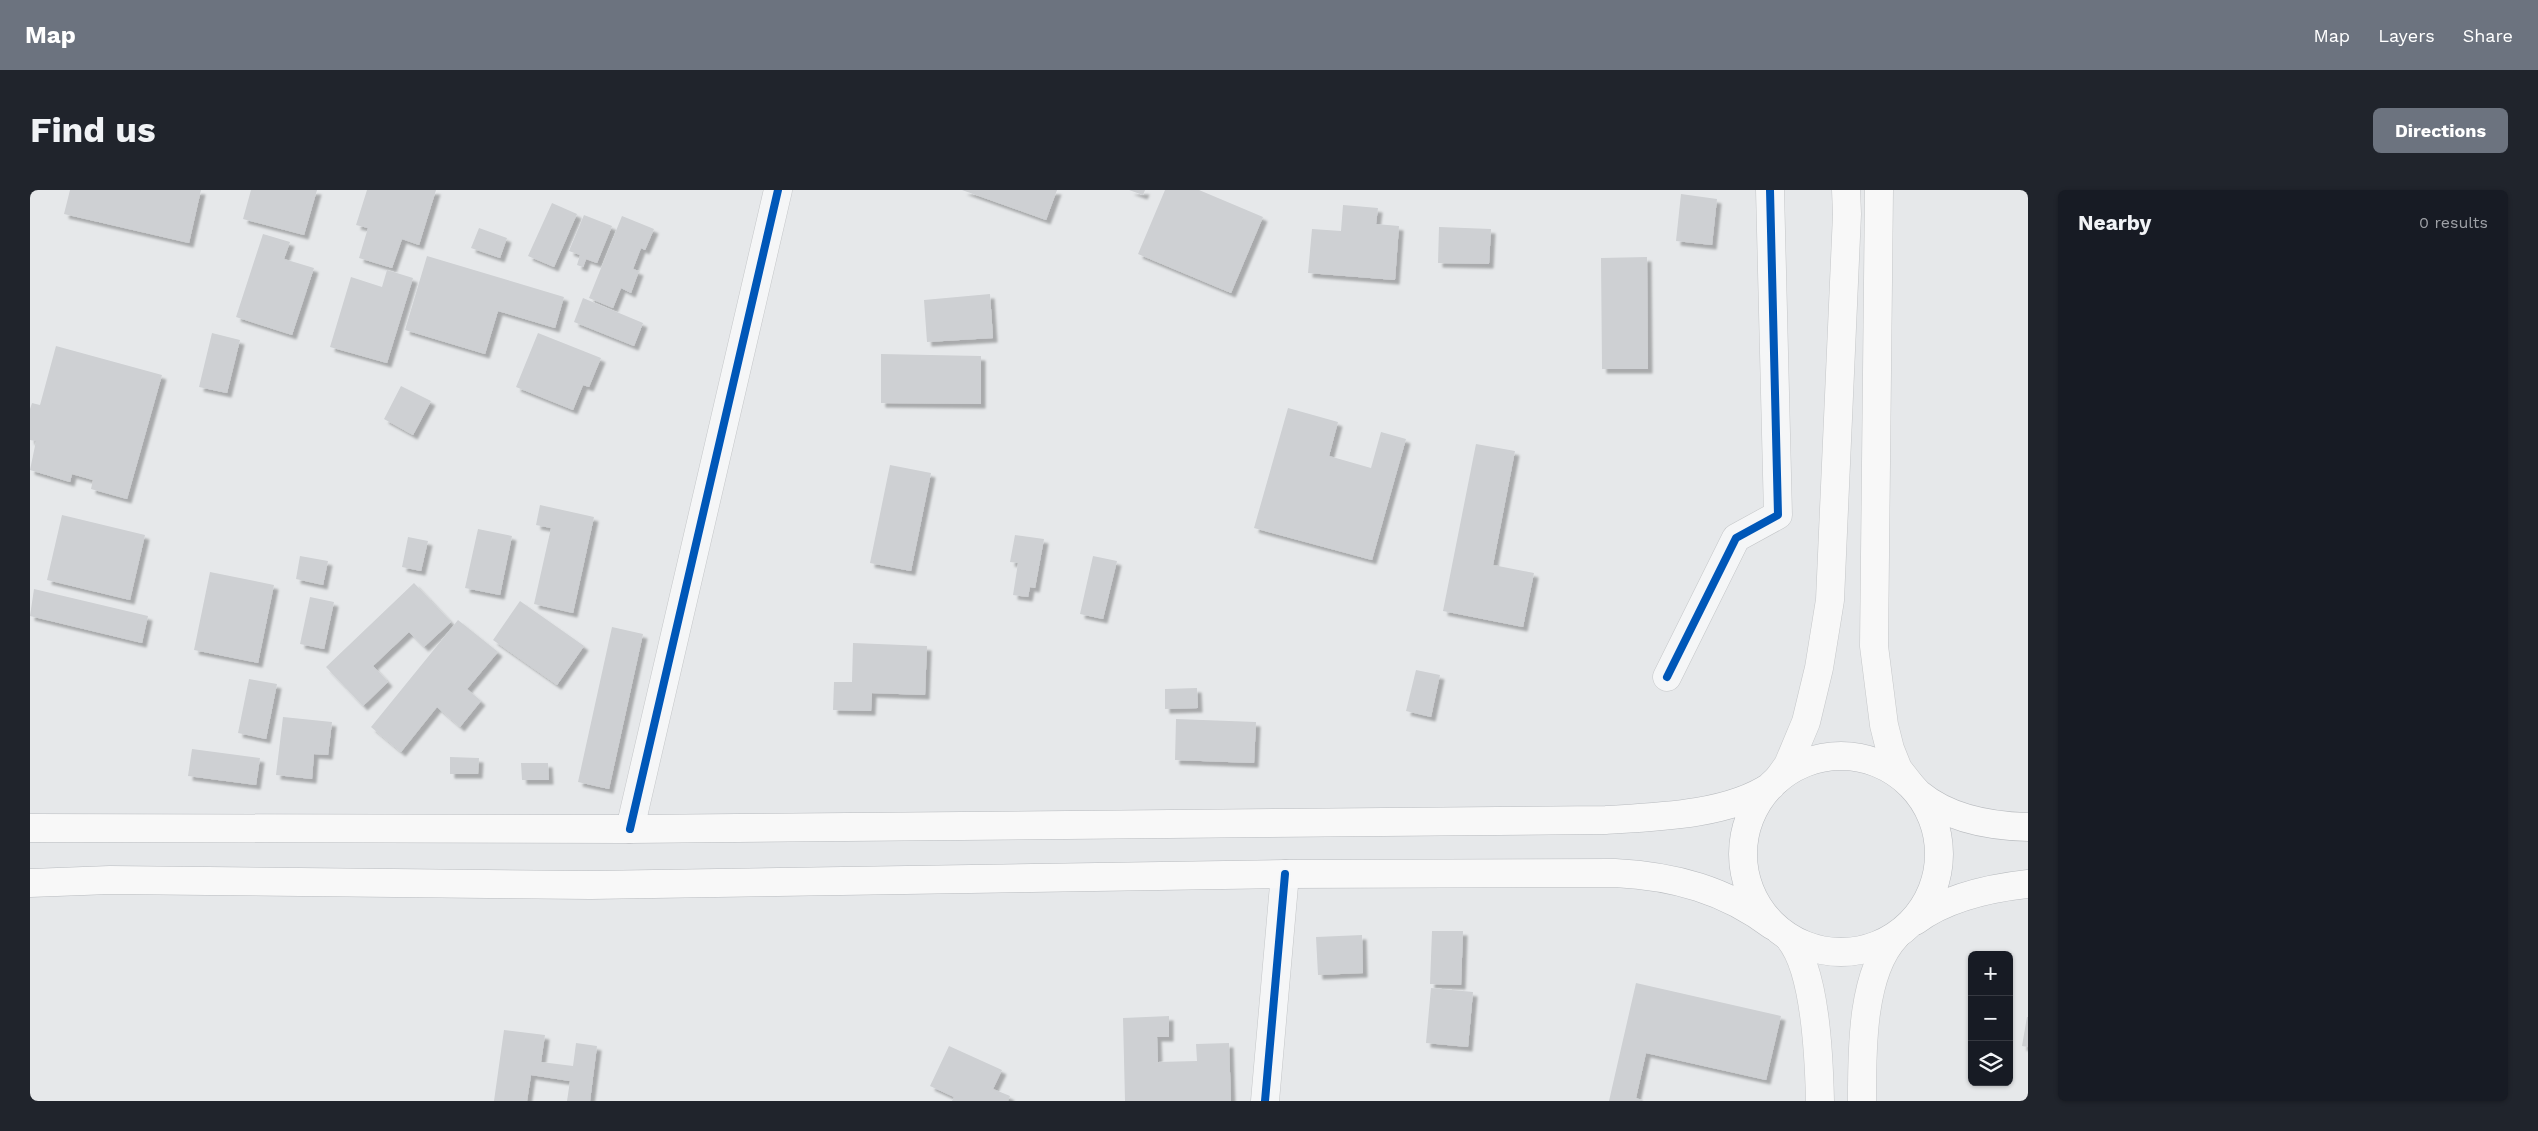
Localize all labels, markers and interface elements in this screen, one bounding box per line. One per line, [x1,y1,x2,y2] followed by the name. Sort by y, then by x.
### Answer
[25,21,76,49] text: Map
[2313,25,2350,46] text: Map
[2378,25,2435,46] text: Layers
[2463,25,2513,46] text: Share
[2373,108,2508,153] button: Directions
[30,109,156,151] text: Find us
[2078,210,2151,235] text: Nearby
[2419,213,2488,232] text: 0 results
[1968,951,2013,1086] map controls
[1968,951,2013,996] button: +
[1968,996,2013,1041] button: −
[1968,1041,2013,1086] button: layers

